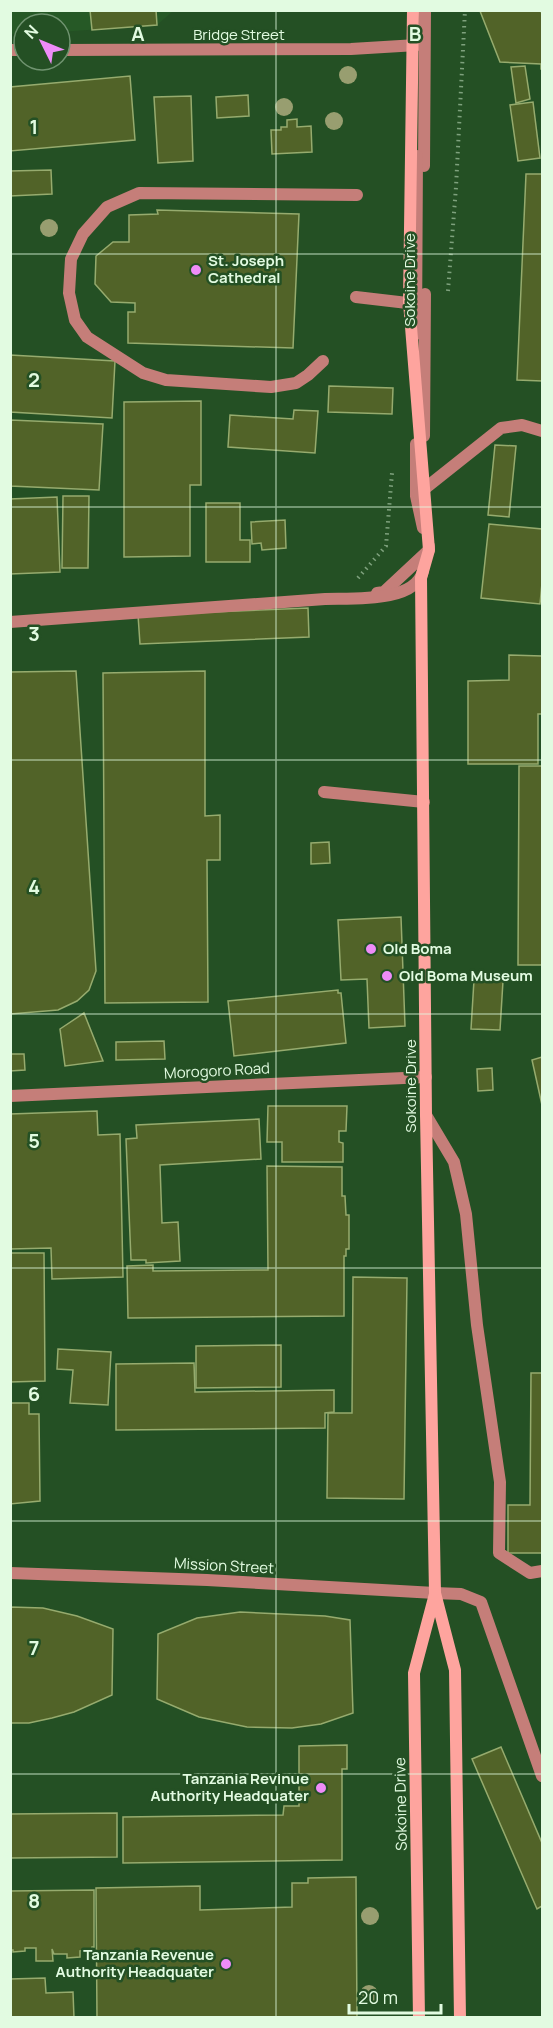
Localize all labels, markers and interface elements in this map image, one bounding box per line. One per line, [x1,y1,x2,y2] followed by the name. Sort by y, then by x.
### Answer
[12,12,72,72] north arrow
[19,20,43,43] text: N
[131,20,145,47] text: A
[409,20,422,47] text: B
[193,24,285,45] street label: Bridge Street
[30,113,38,140] text: 1
[399,233,420,327] street label: Sokoine Drive
[208,250,284,288] place label: St. Joseph Cathedral
[189,263,203,277] marker: St. Joseph Cathedral
[28,366,40,393] text: 2
[28,620,40,647] text: 3
[28,873,40,900] text: 4
[383,938,452,959] place label: Old Boma
[364,942,378,956] marker: Old Boma
[399,965,533,986] place label: Old Boma Museum
[380,969,394,983] marker: Old Boma Museum
[400,1039,421,1133] street label: Sokoine Drive
[163,1057,270,1084] street label: Morogoro Road
[28,1127,40,1154] text: 5
[28,1380,40,1407] text: 6
[173,1552,275,1579] street label: Mission Street
[29,1634,39,1661] text: 7
[389,1757,412,1851] street label: Sokoine Drive
[151,1768,309,1806] place label: Tanzania Revinue Authority Headquater
[314,1781,328,1795] marker: Tanzania Revinue Authority Headquater
[28,1887,40,1914] text: 8
[56,1944,214,1982] place label: Tanzania Revenue Authority Headquater
[219,1957,233,1971] marker: Tanzania Revenue Authority Headquater
[349,1977,440,2015] scale bar
[358,1985,398,2009] text: 20 m

